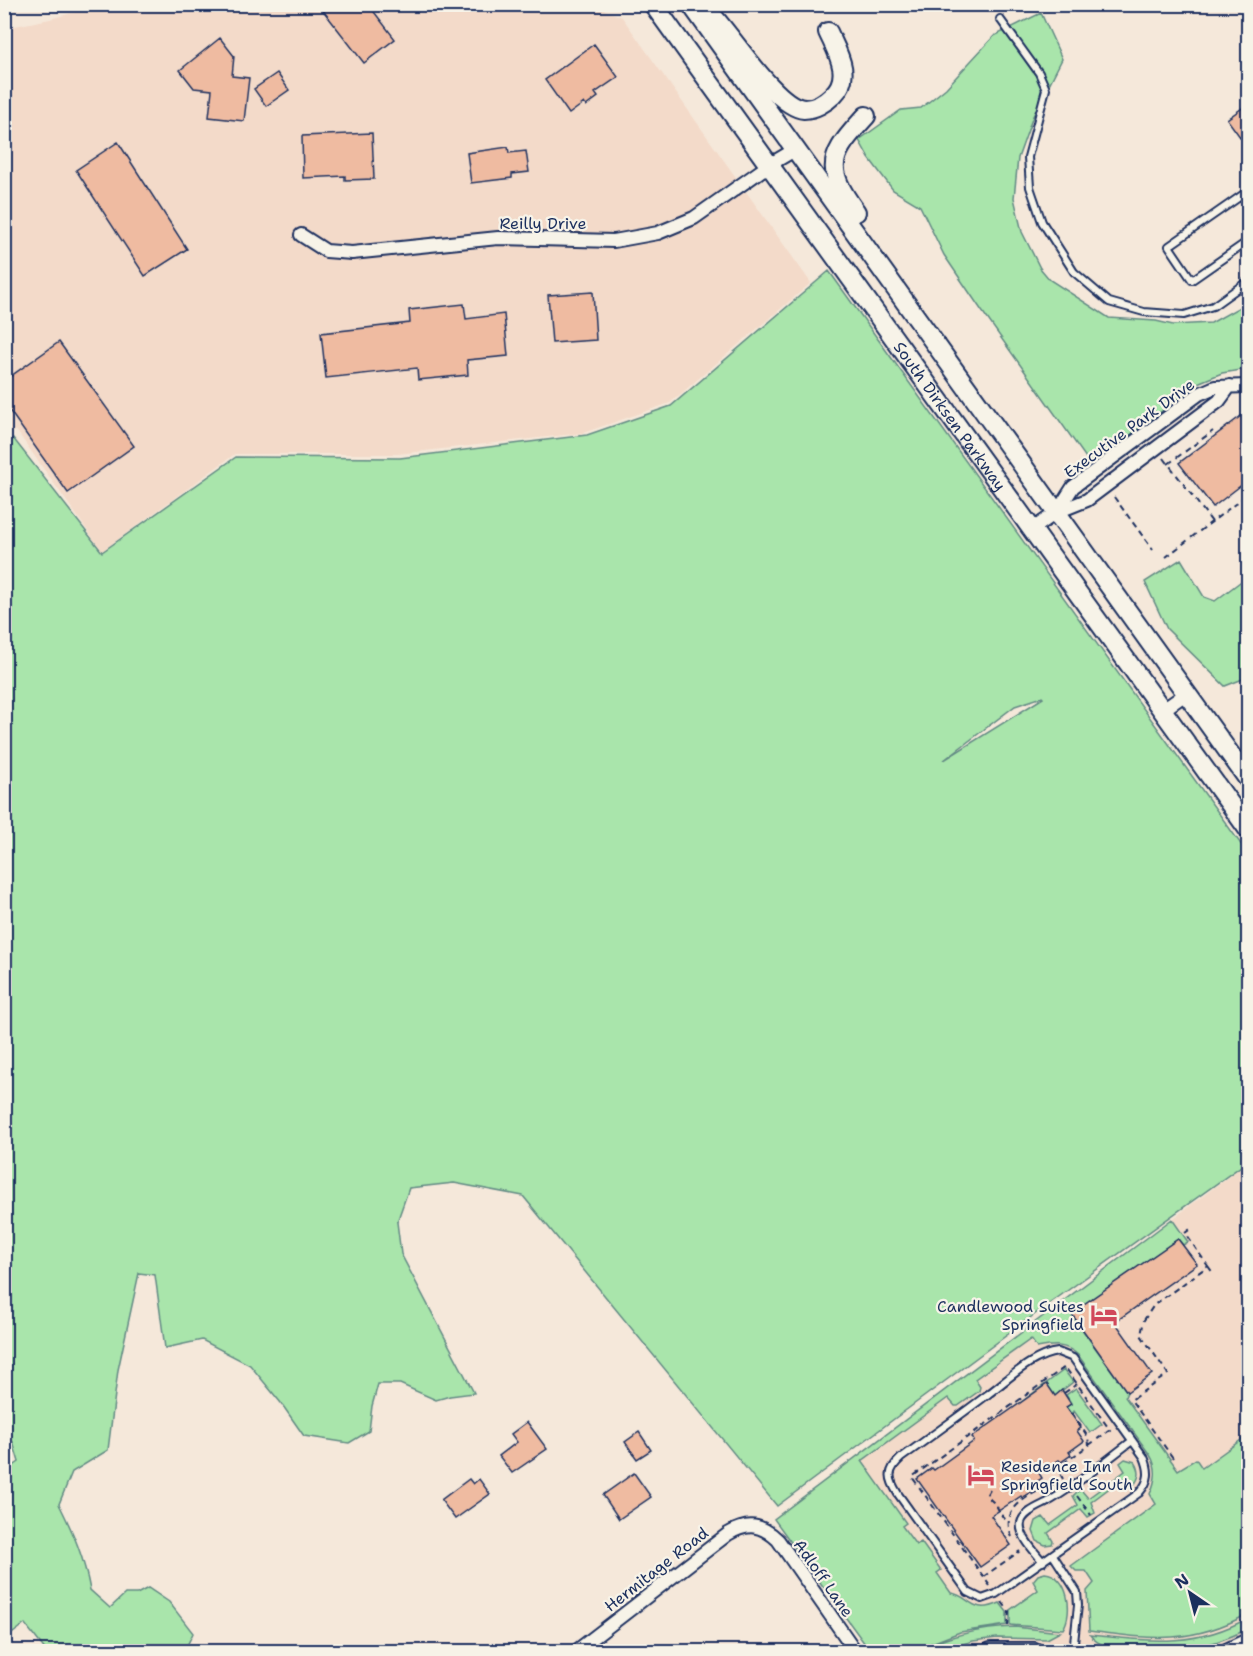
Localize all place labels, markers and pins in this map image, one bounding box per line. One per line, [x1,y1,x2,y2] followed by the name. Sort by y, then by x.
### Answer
[937,1296,1084,1335] place label: Candlewood Suites Springfield
[1089,1300,1119,1330] hotel icon: Candlewood Suites Springfield
[1001,1456,1133,1495] place label: Residence Inn Springfield South
[966,1460,996,1490] hotel icon: Residence Inn Springfield South

